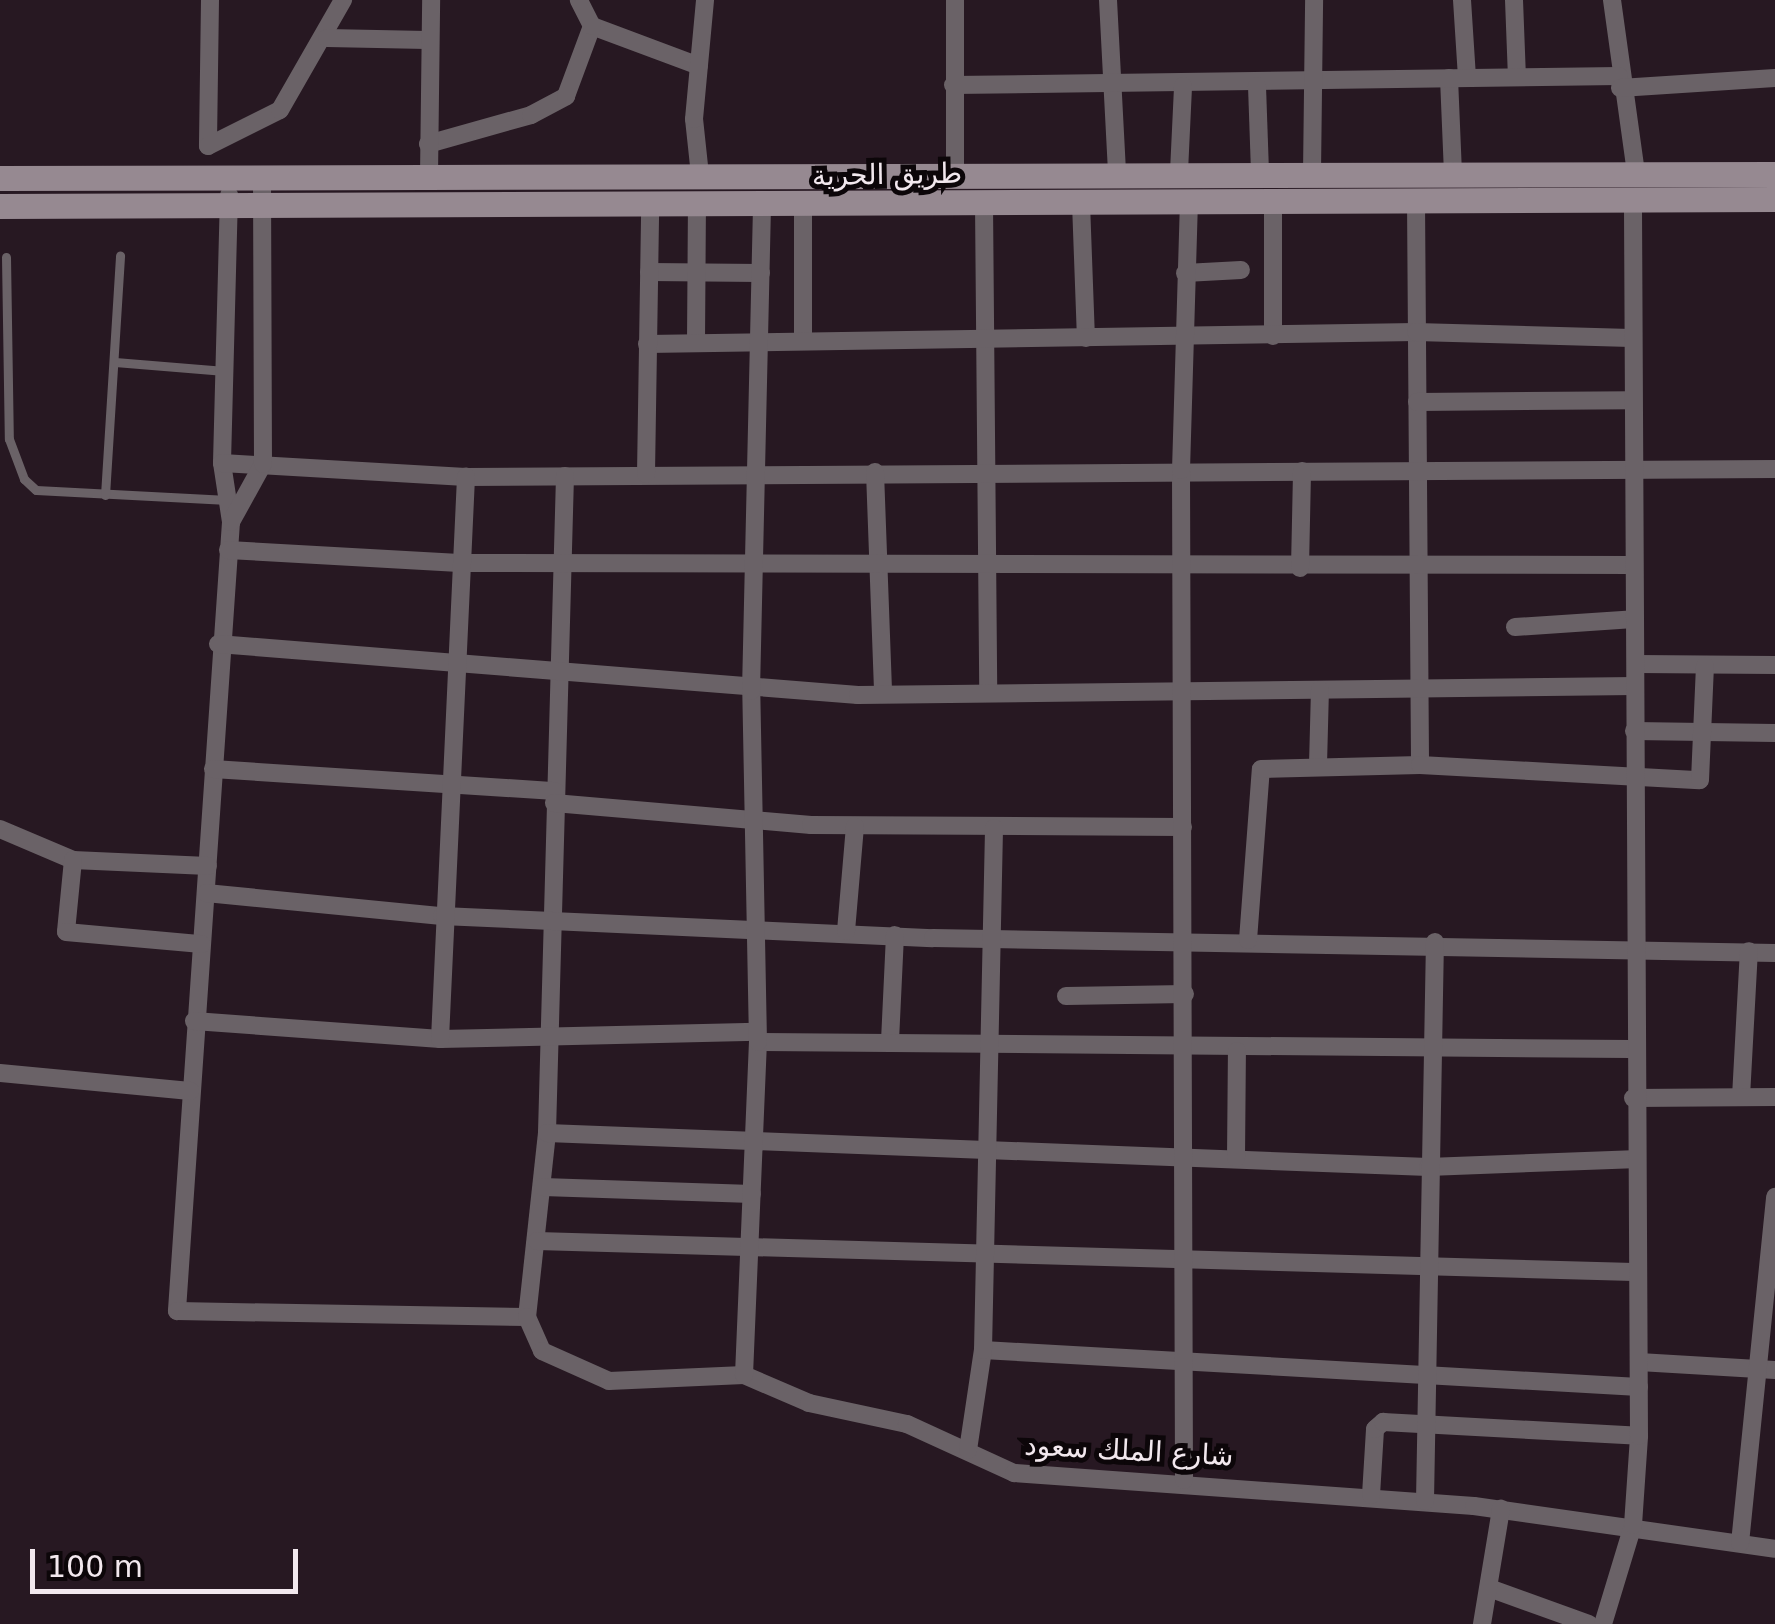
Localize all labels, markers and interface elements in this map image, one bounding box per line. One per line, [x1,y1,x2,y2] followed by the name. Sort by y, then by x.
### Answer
[812,157,962,193] street label: طريق الحرية
[1024,1429,1234,1473] street label: شارع الملك سعود
[35,1529,302,1591] scale bar
[47,1549,143,1584] text: 100 m

